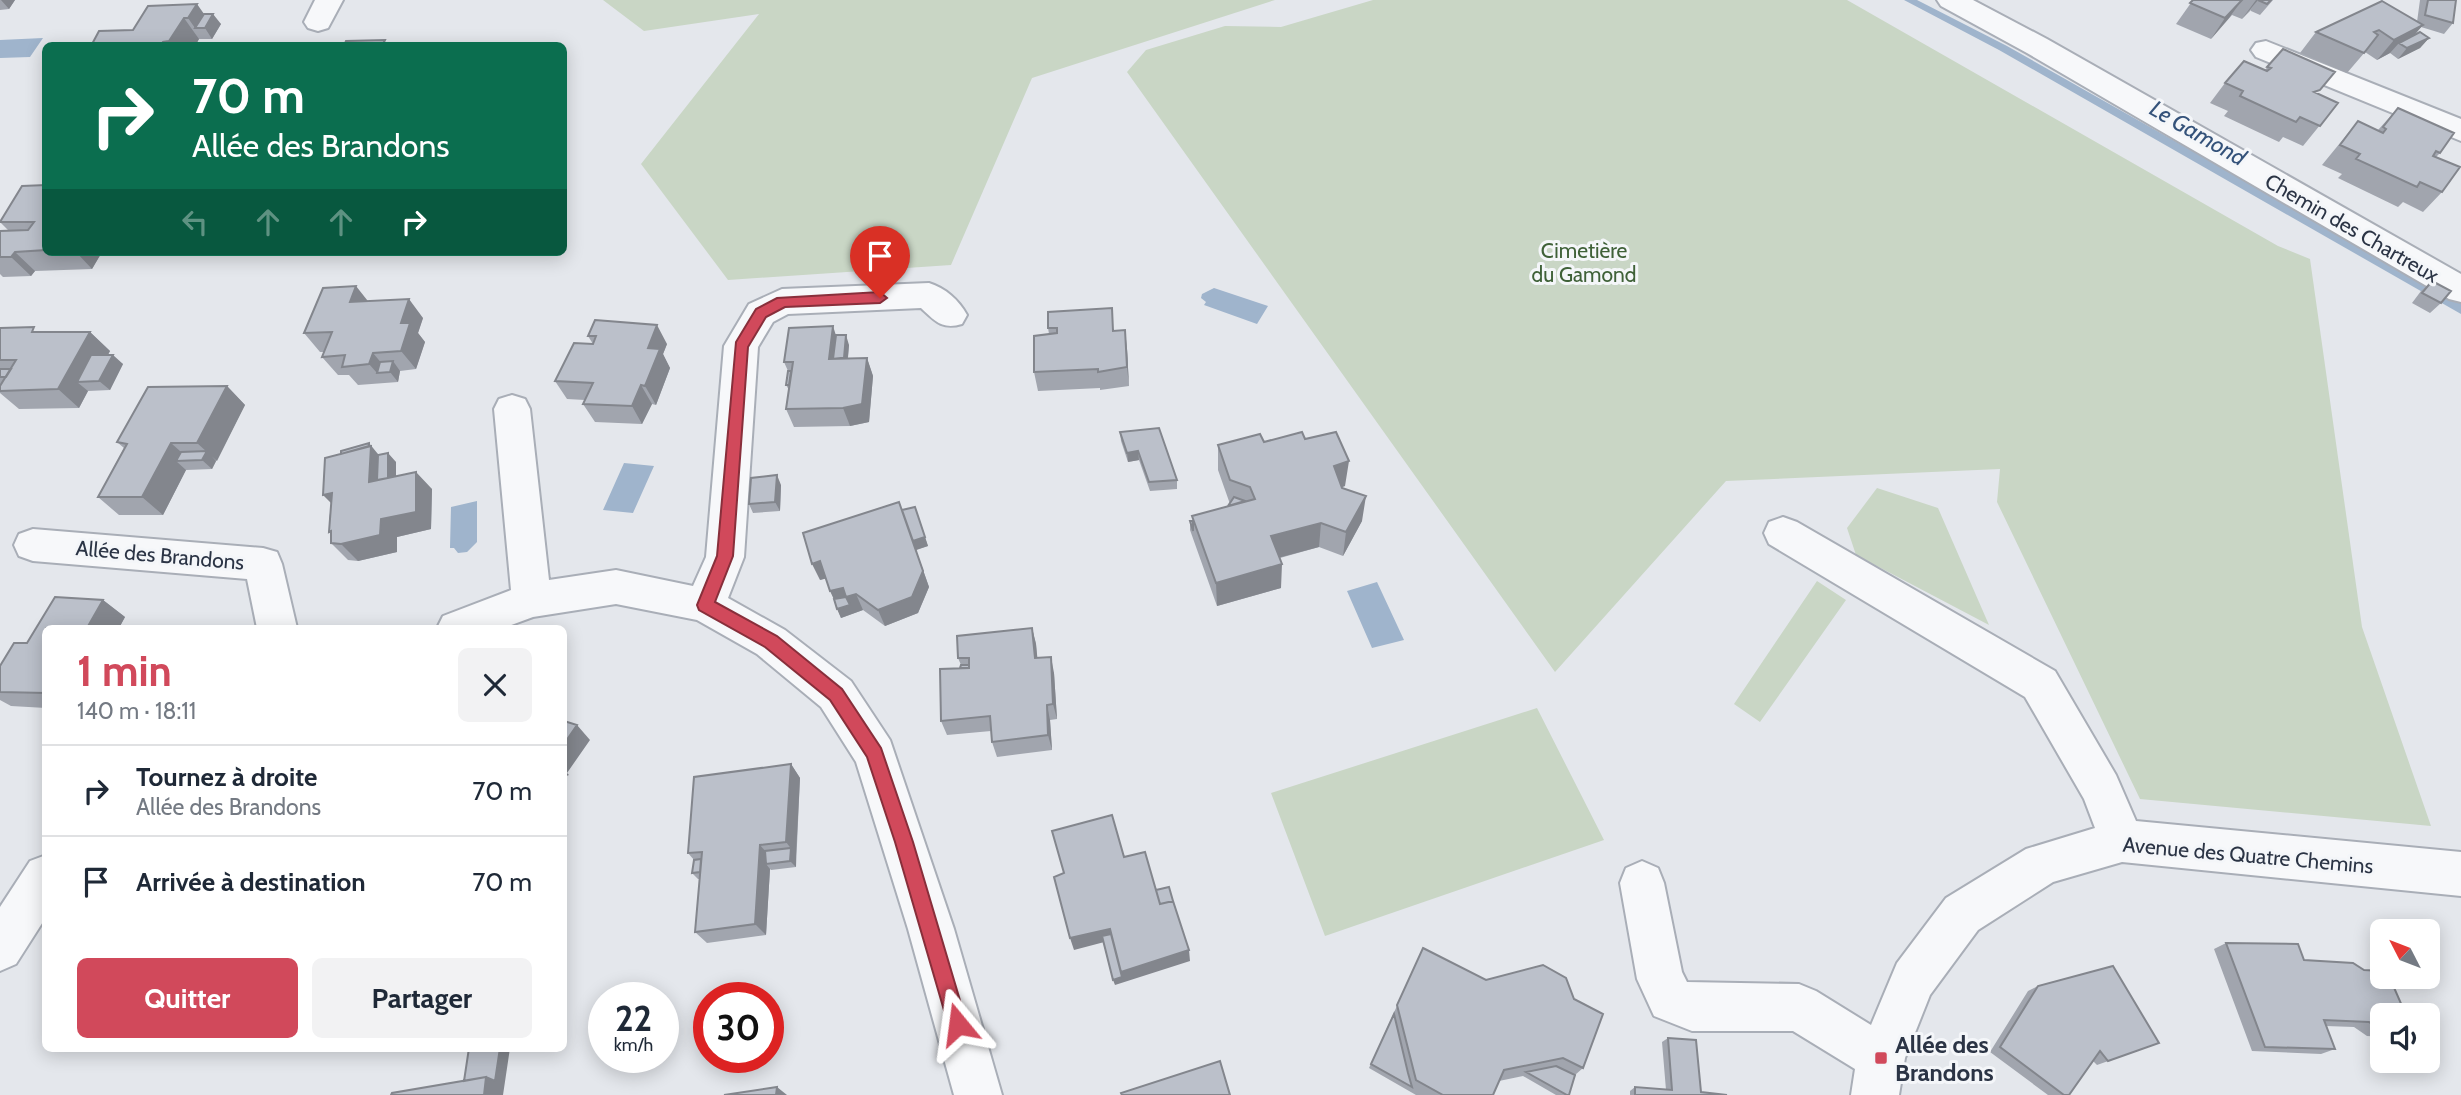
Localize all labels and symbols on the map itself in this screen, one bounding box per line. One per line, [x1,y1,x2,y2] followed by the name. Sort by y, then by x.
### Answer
[2145,94,2252,172] water label: Le Gamond
[2261,168,2443,288] street label: Chemin des Chartreux
[850,226,910,298] pin
[1532,238,1636,287] park label: Cimetière du Gamond
[75,535,246,575] street label: Allée des Brandons
[2122,832,2375,878] street label: Avenue des Quatre Chemins
[2370,919,2440,989] north arrow
[693,982,784,1073] speed limit sign: 30
[921,987,995,1061] position arrow
[1895,1030,1994,1087] place label: Allée des Brandons
[1873,1050,1889,1066] marker: Allée des Brandons

